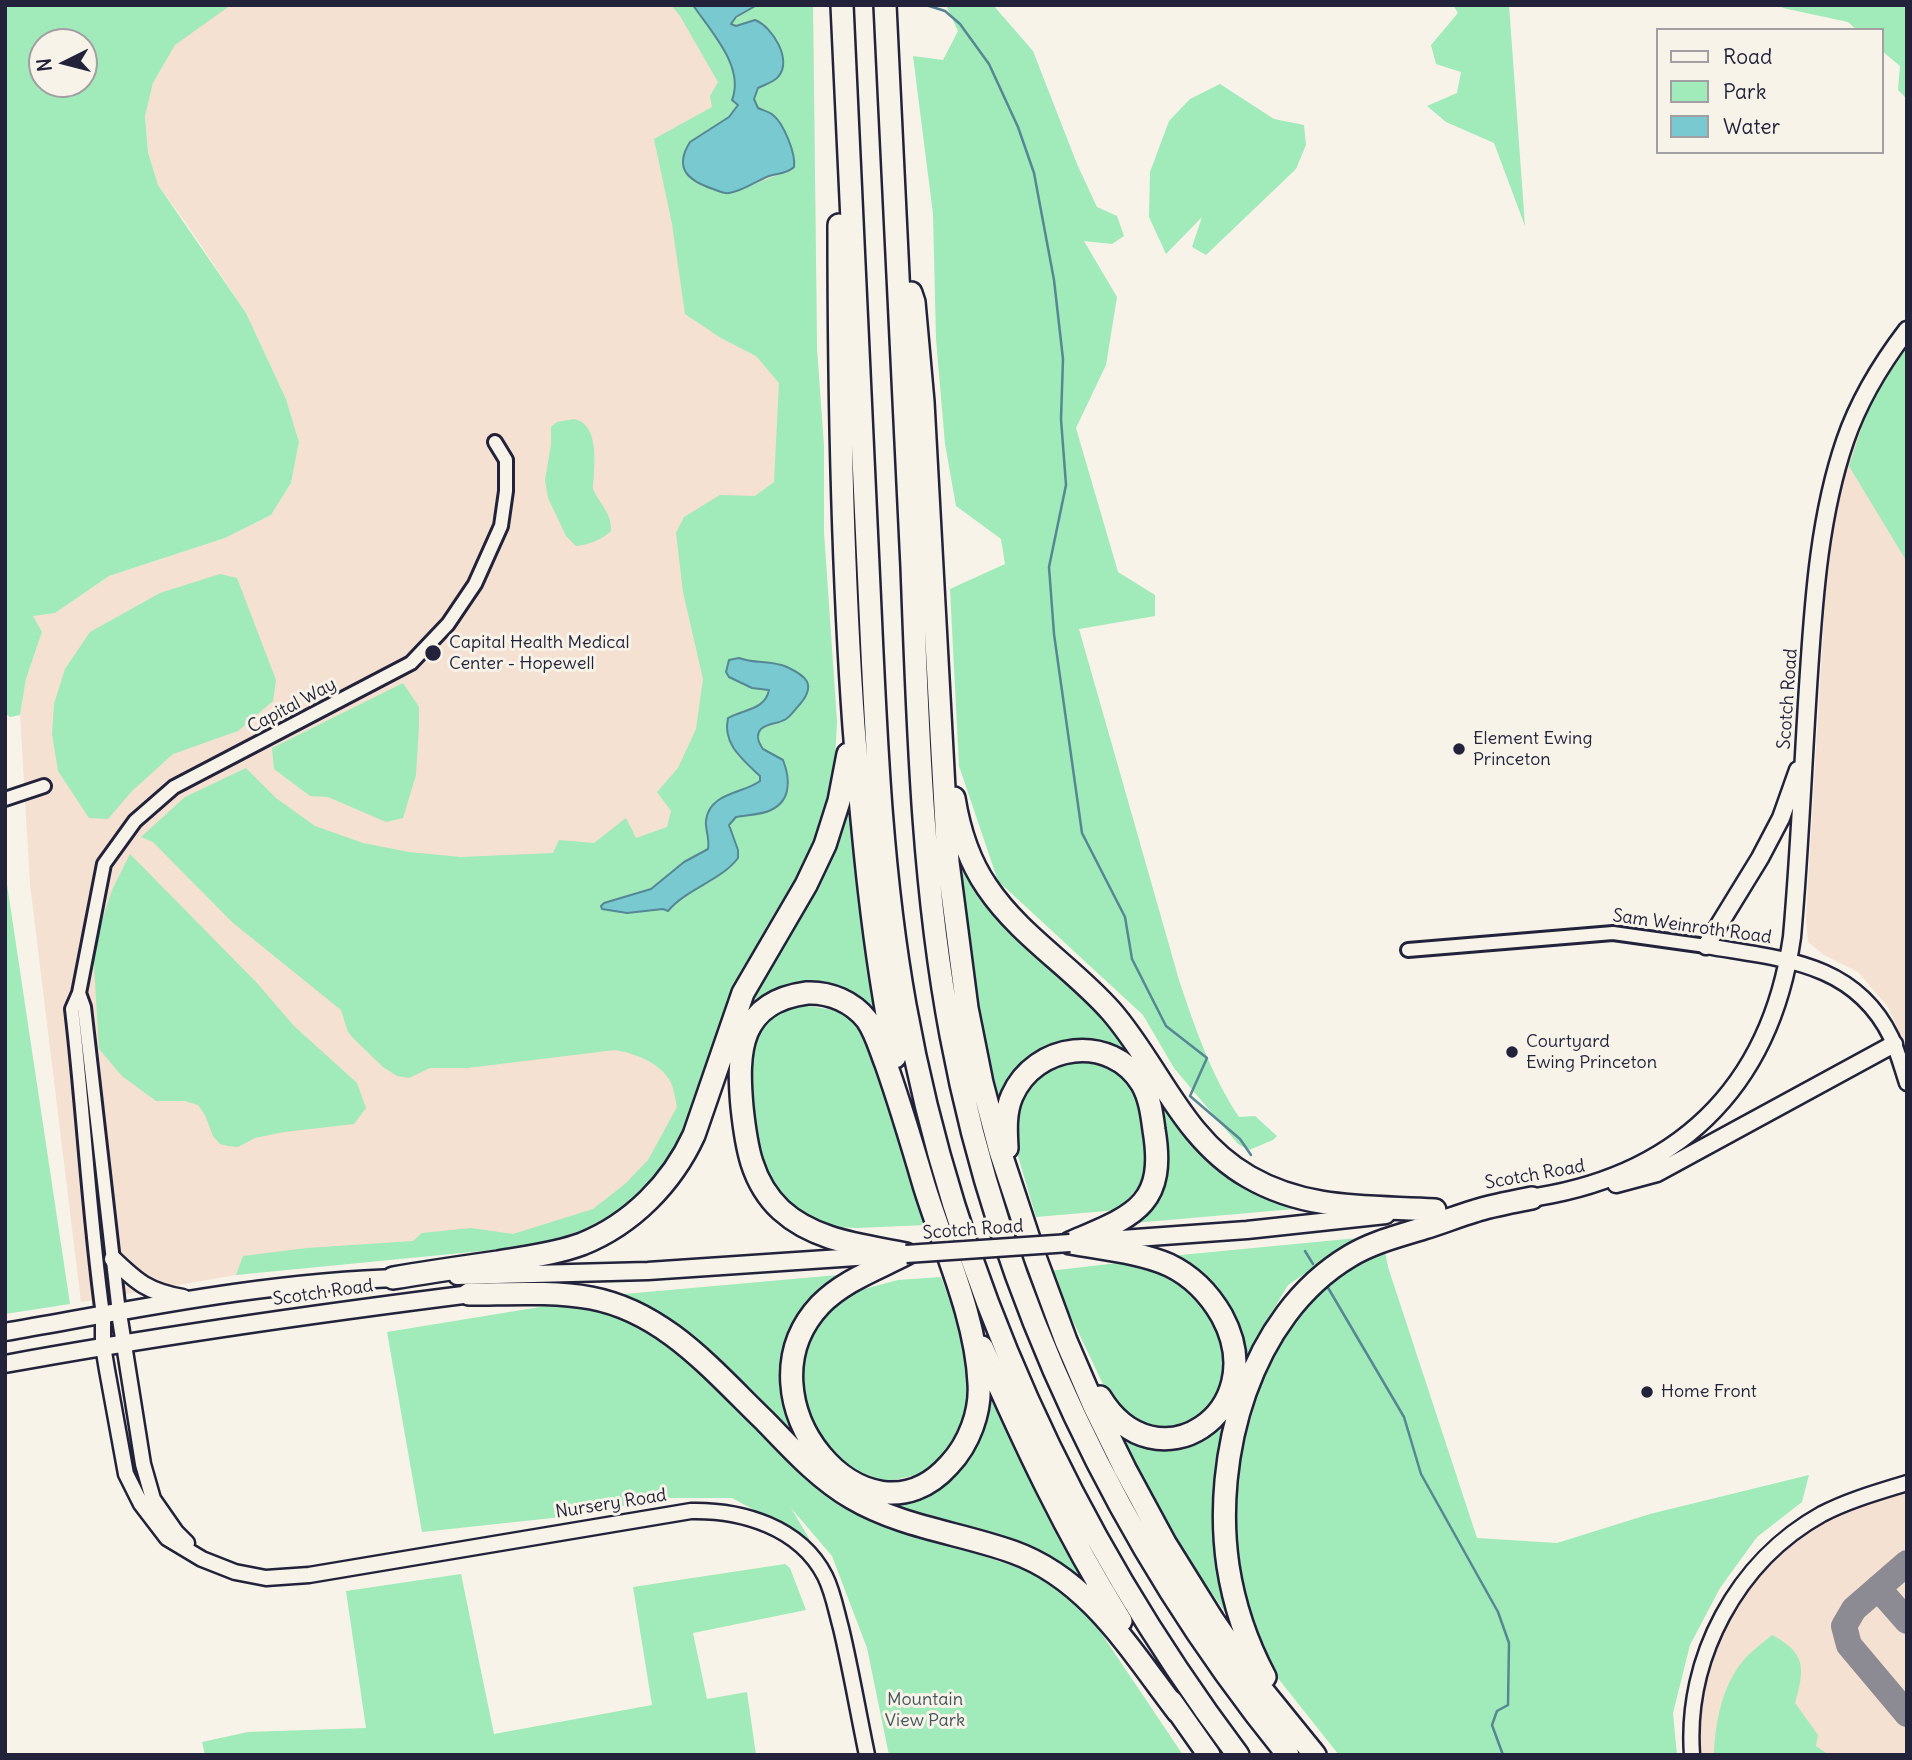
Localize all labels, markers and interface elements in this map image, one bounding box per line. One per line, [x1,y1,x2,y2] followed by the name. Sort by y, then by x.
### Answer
[28,28,98,98] north arrow
[1657,28,1884,154] legend
[1723,43,1772,70] text: Road
[31,57,57,73] text: N
[1723,78,1766,105] text: Park
[1723,113,1780,140] text: Water
[449,632,630,674] place label: Capital Health Medical Center - Hopewell
[423,643,443,663] marker: Capital Health Medical Center - Hopewell
[1774,648,1802,750] street label: Scotch Road
[244,674,340,738] street label: Capital Way
[1473,728,1592,770] place label: Element Ewing Princeton
[1451,741,1467,757] marker: Element Ewing Princeton
[1611,905,1773,949] street label: Sam Weinroth Road
[1526,1031,1657,1074] place label: Courtyard Ewing Princeton
[1504,1044,1520,1060] marker: Courtyard Ewing Princeton
[1483,1156,1587,1194] street label: Scotch Road
[922,1216,1024,1244] street label: Scotch Road
[271,1275,375,1311] street label: Scotch Road
[1661,1381,1757,1403] place label: Home Front
[1639,1384,1655,1400] marker: Home Front
[554,1485,668,1523] street label: Nursery Road
[885,1689,965,1732] park label: Mountain View Park

